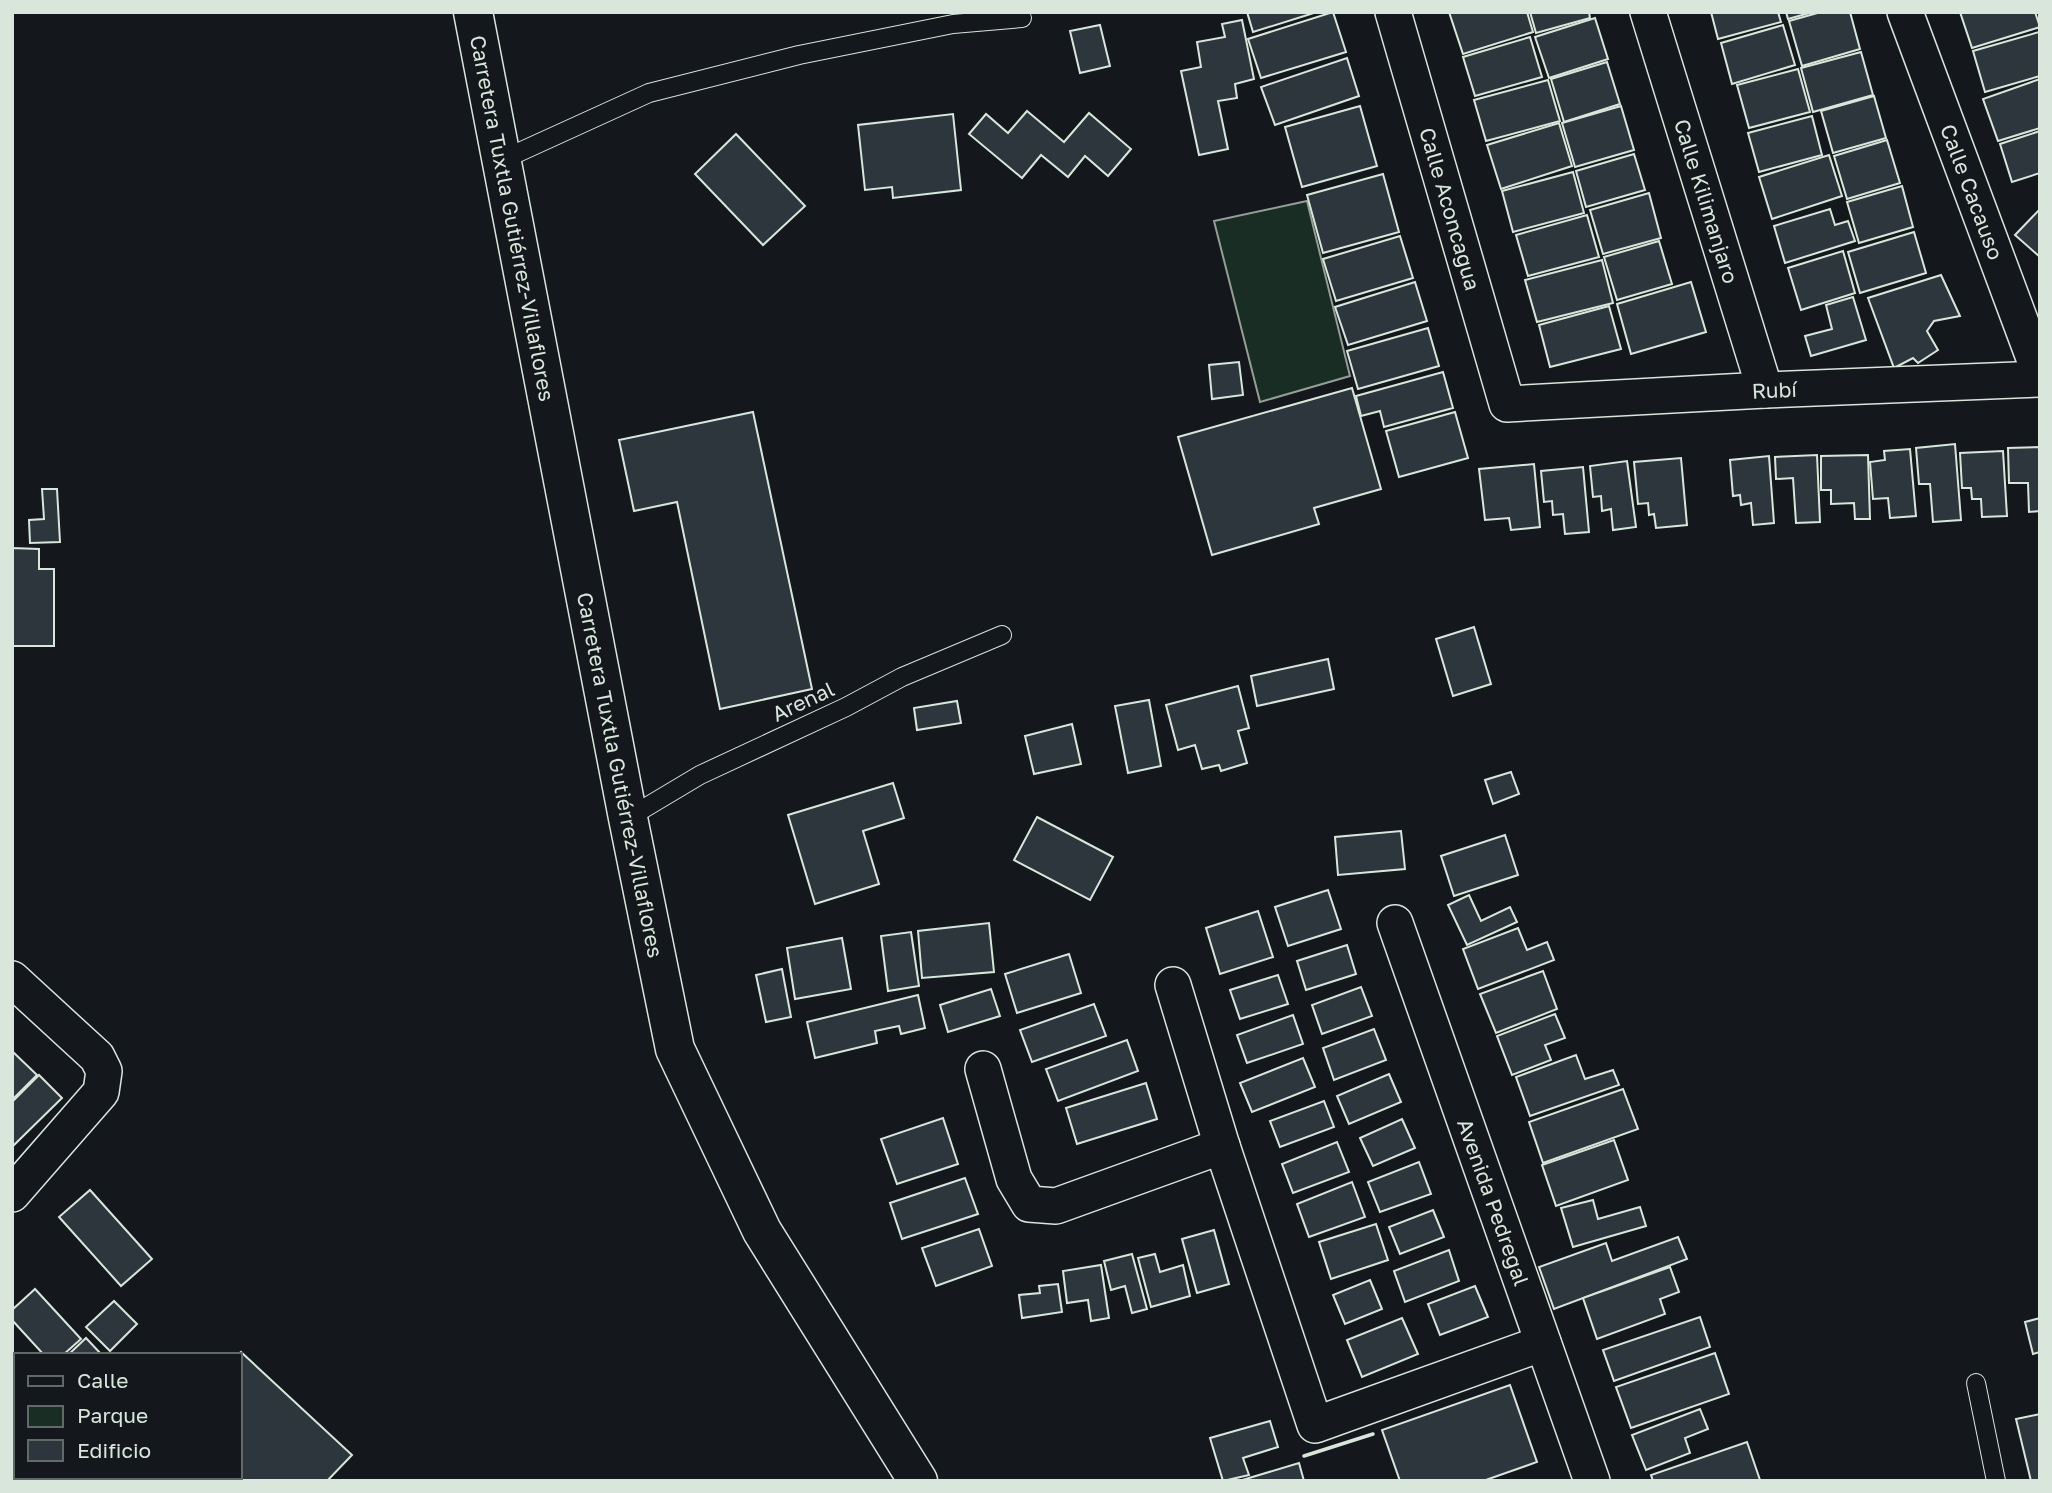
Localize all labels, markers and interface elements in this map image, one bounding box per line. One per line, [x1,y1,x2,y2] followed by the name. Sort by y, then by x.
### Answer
[465,33,561,403] street label: Carretera Tuxtla Gutiérrez-Villaflores
[1669,116,1744,287] street label: Calle Kilimanjaro
[1935,120,2009,263] street label: Calle Cacauso
[1414,124,1486,293] street label: Calle Aconcagua
[1751,376,1799,404] street label: Rubí
[572,590,669,960] street label: Carretera Tuxtla Gutiérrez-Villaflores
[768,675,838,727] street label: Arenal
[1452,1115,1535,1289] street label: Avenida Pedregal
[14,1353,242,1479] legend
[77,1367,129,1393] text: Calle
[77,1402,148,1428] text: Parque
[77,1437,151,1463] text: Edificio

